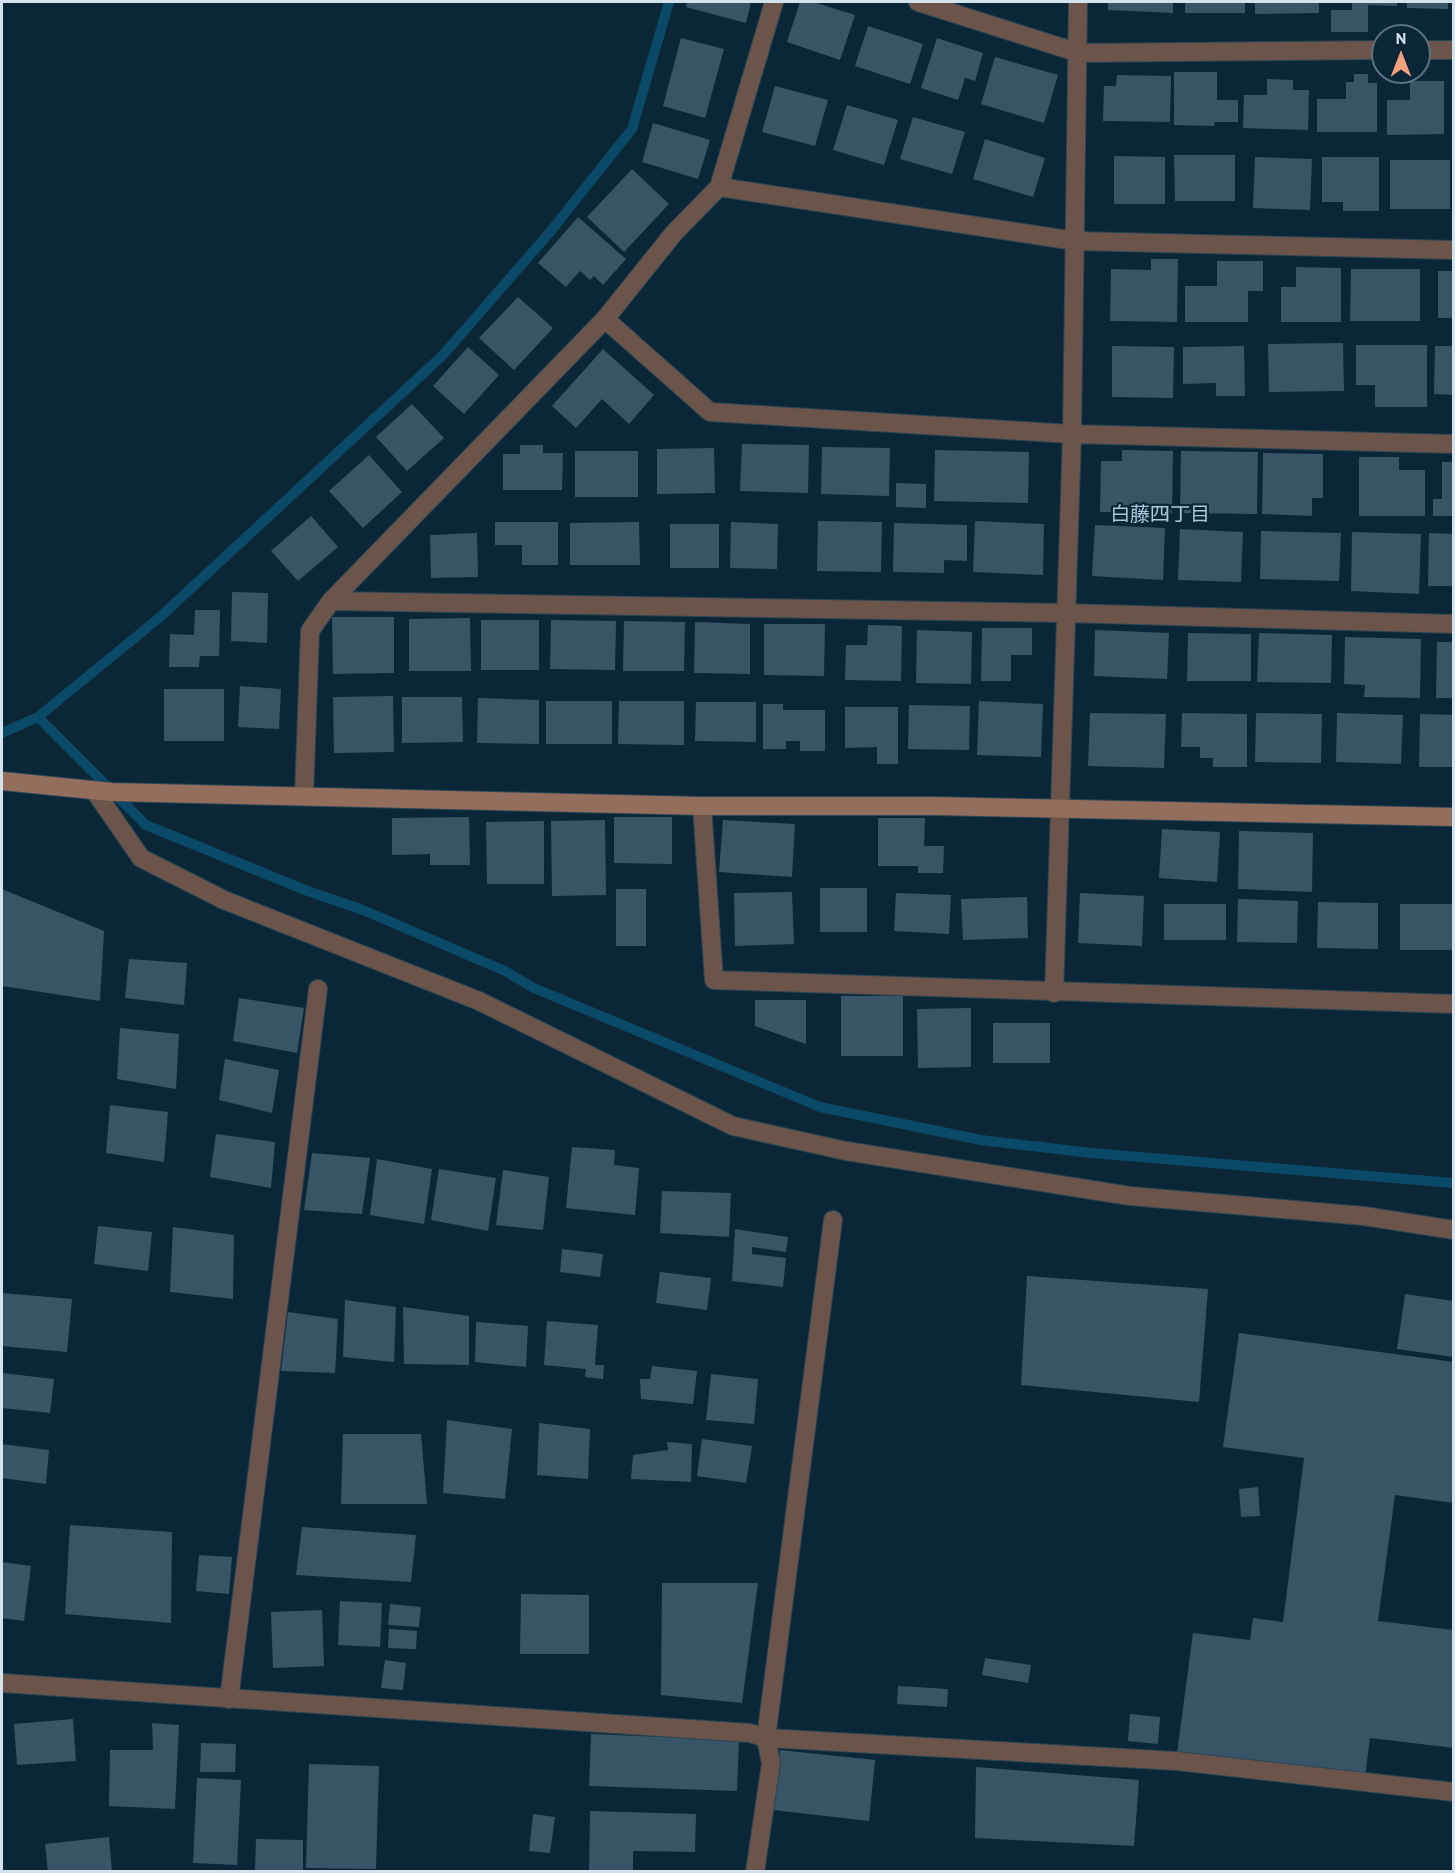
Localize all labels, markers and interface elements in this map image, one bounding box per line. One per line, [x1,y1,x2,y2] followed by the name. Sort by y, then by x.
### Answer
[1371,24,1431,84] north arrow
[1396,28,1406,48] text: N
[1110,503,1210,527] district label: 白藤四丁目

